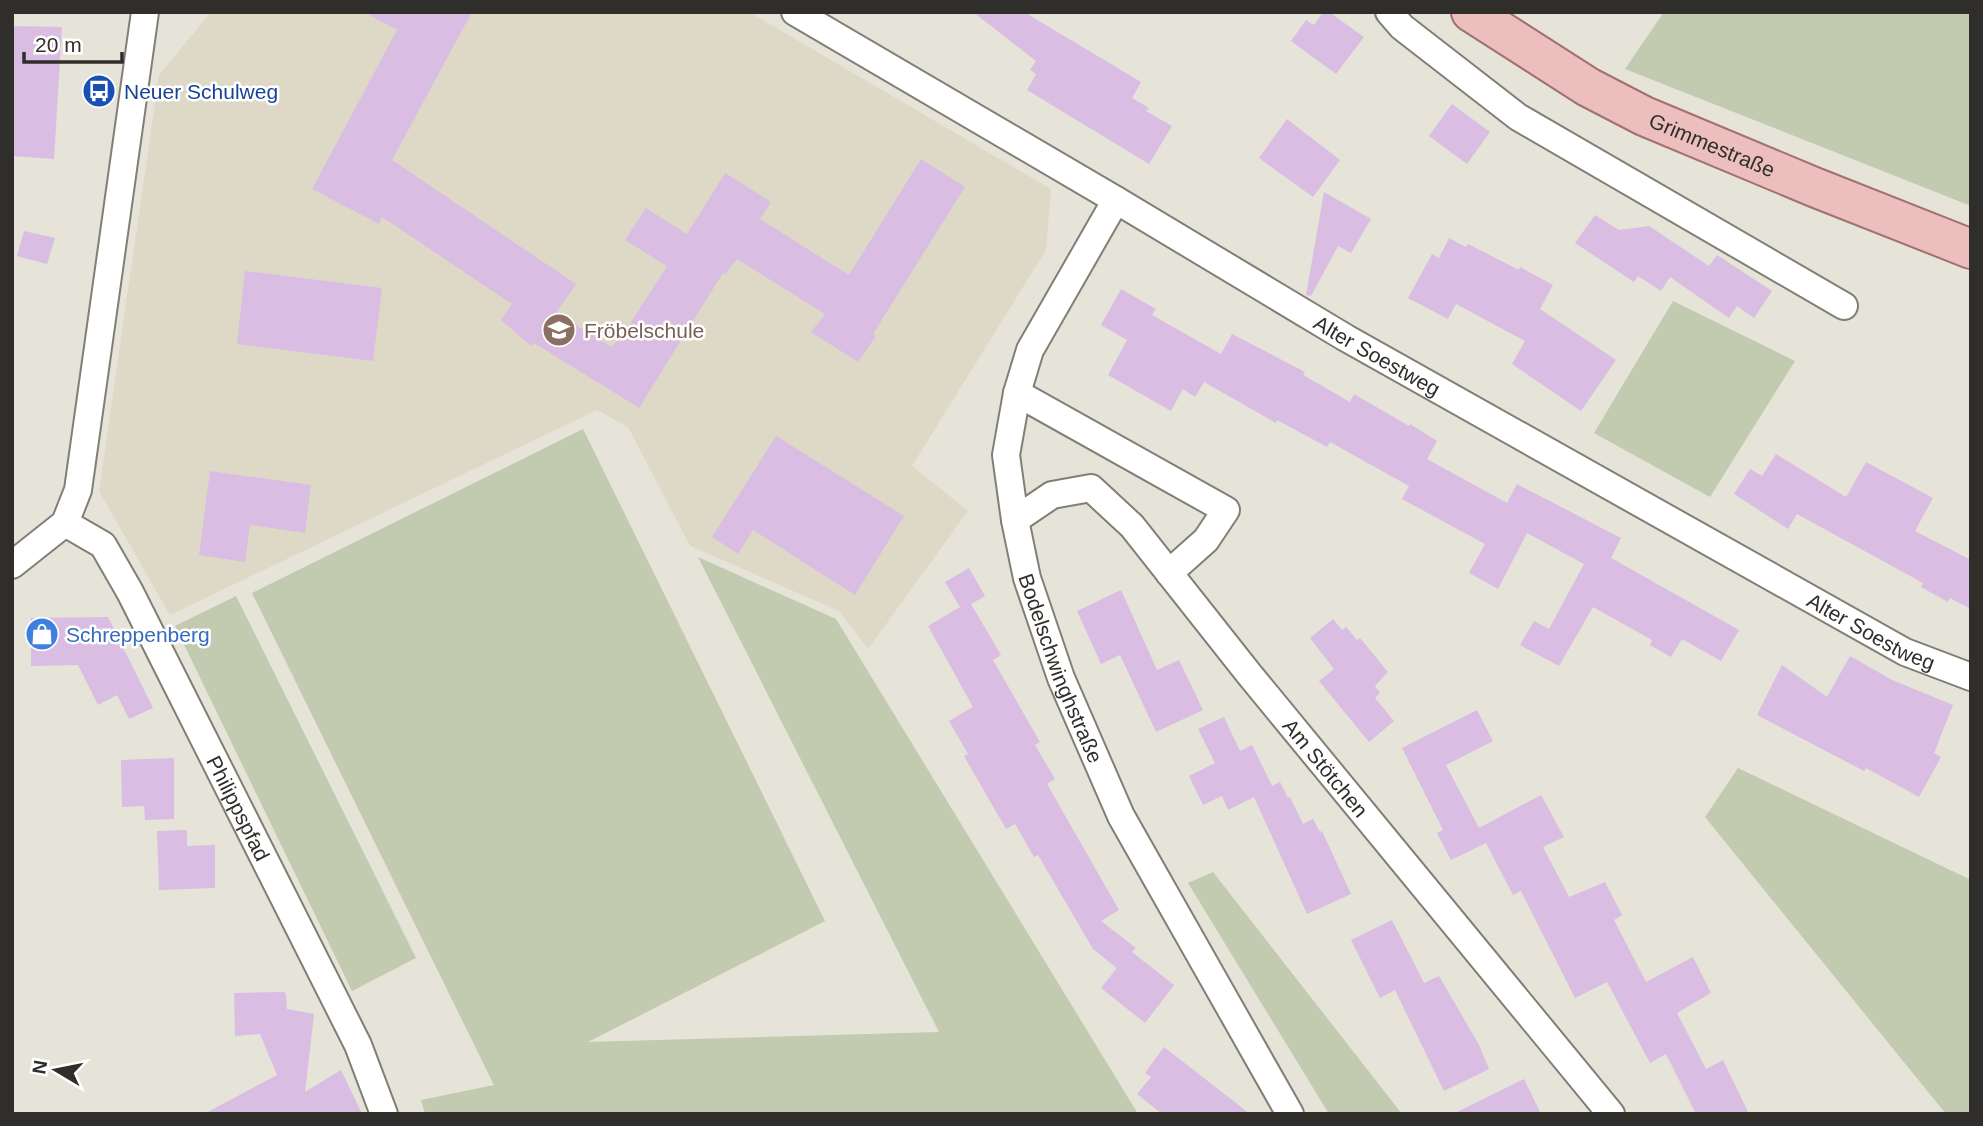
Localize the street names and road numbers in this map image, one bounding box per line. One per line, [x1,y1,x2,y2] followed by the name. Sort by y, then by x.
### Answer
[1646,108,1779,181] street label: Grimmestraße
[1310,310,1444,400] street label: Alter Soestweg
[1015,570,1108,766] street label: Bodelschwinghstraße
[1803,588,1938,674] street label: Alter Soestweg
[1279,714,1373,821] street label: Am Stötchen
[203,752,275,864] street label: Philippspfad

